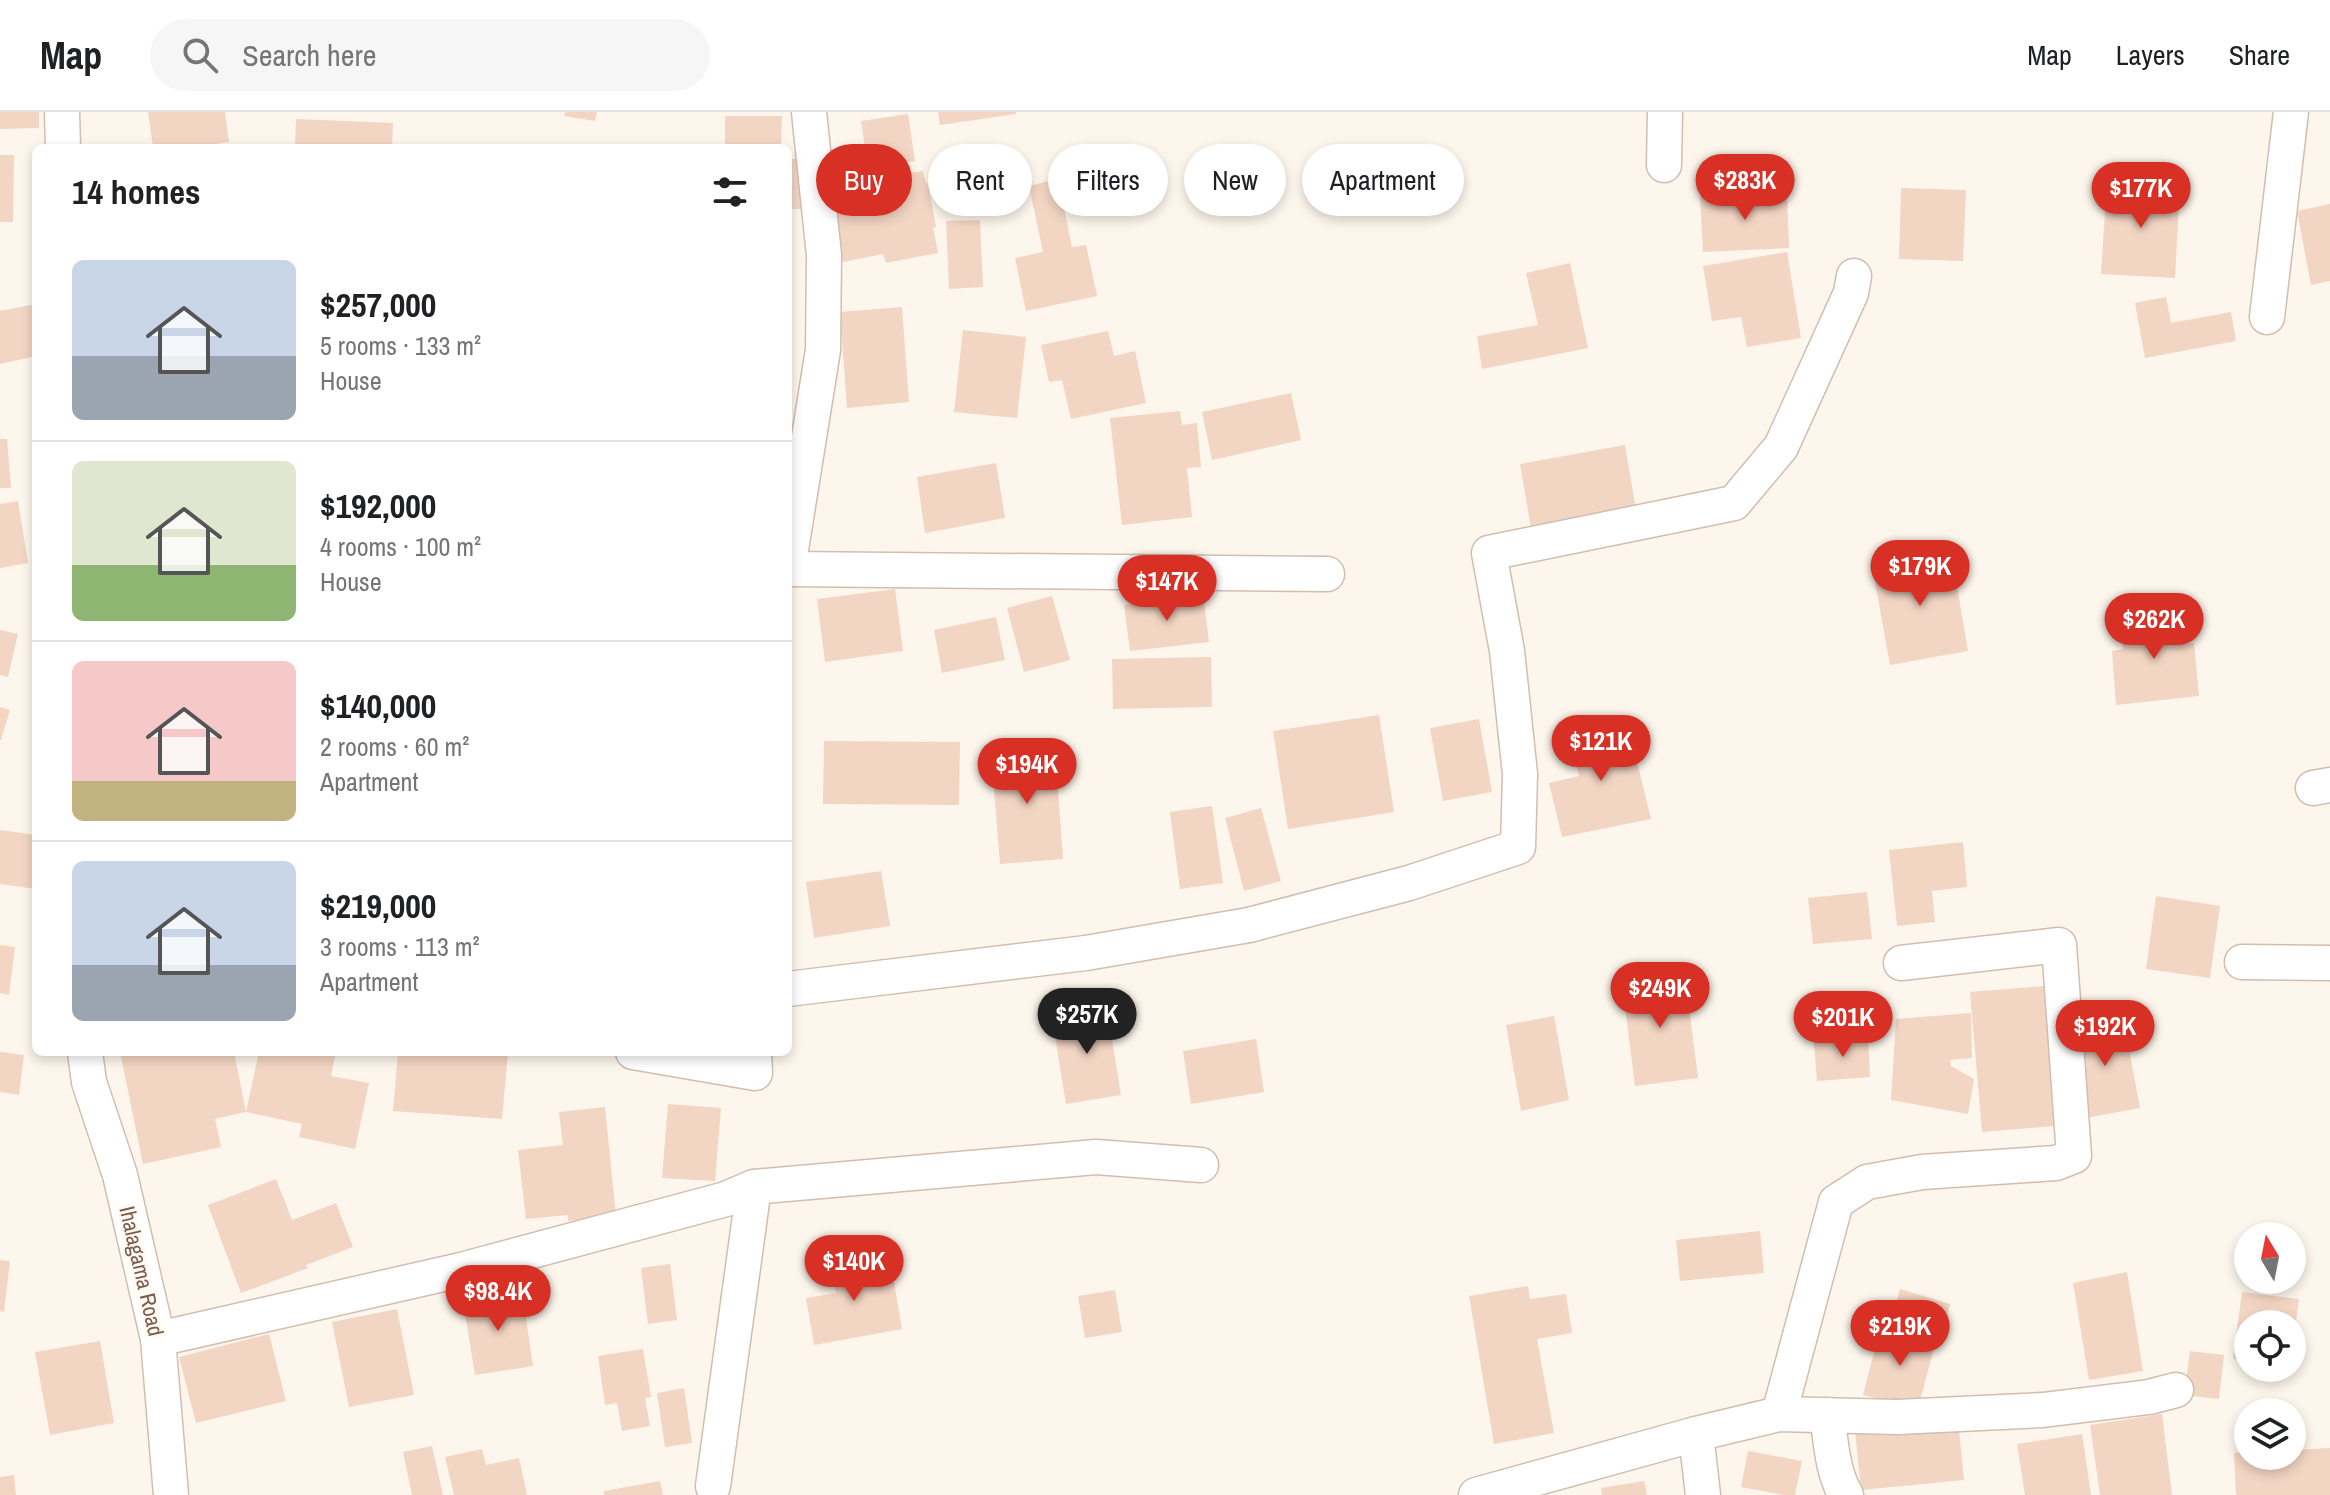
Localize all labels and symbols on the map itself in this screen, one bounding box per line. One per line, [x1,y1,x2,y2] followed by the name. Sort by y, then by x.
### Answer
[1689,154,1801,222] pin: $283K
[2085,162,2197,230] pin: $177K
[1864,540,1976,608] pin: $179K
[1111,555,1223,623] pin: $147K
[2098,593,2210,661] pin: $262K
[1545,715,1657,783] pin: $121K
[971,738,1083,806] pin: $194K
[1604,962,1716,1030] pin: $249K
[1031,988,1143,1056] pin: $257K
[1787,991,1899,1059] pin: $201K
[2049,1000,2161,1068] pin: $192K
[112,1203,172,1339] street label: Ihalagama Road
[2234,1222,2306,1294] north arrow
[798,1235,910,1303] pin: $140K
[433,1265,563,1333] pin: $98.4K
[1844,1300,1956,1368] pin: $219K

